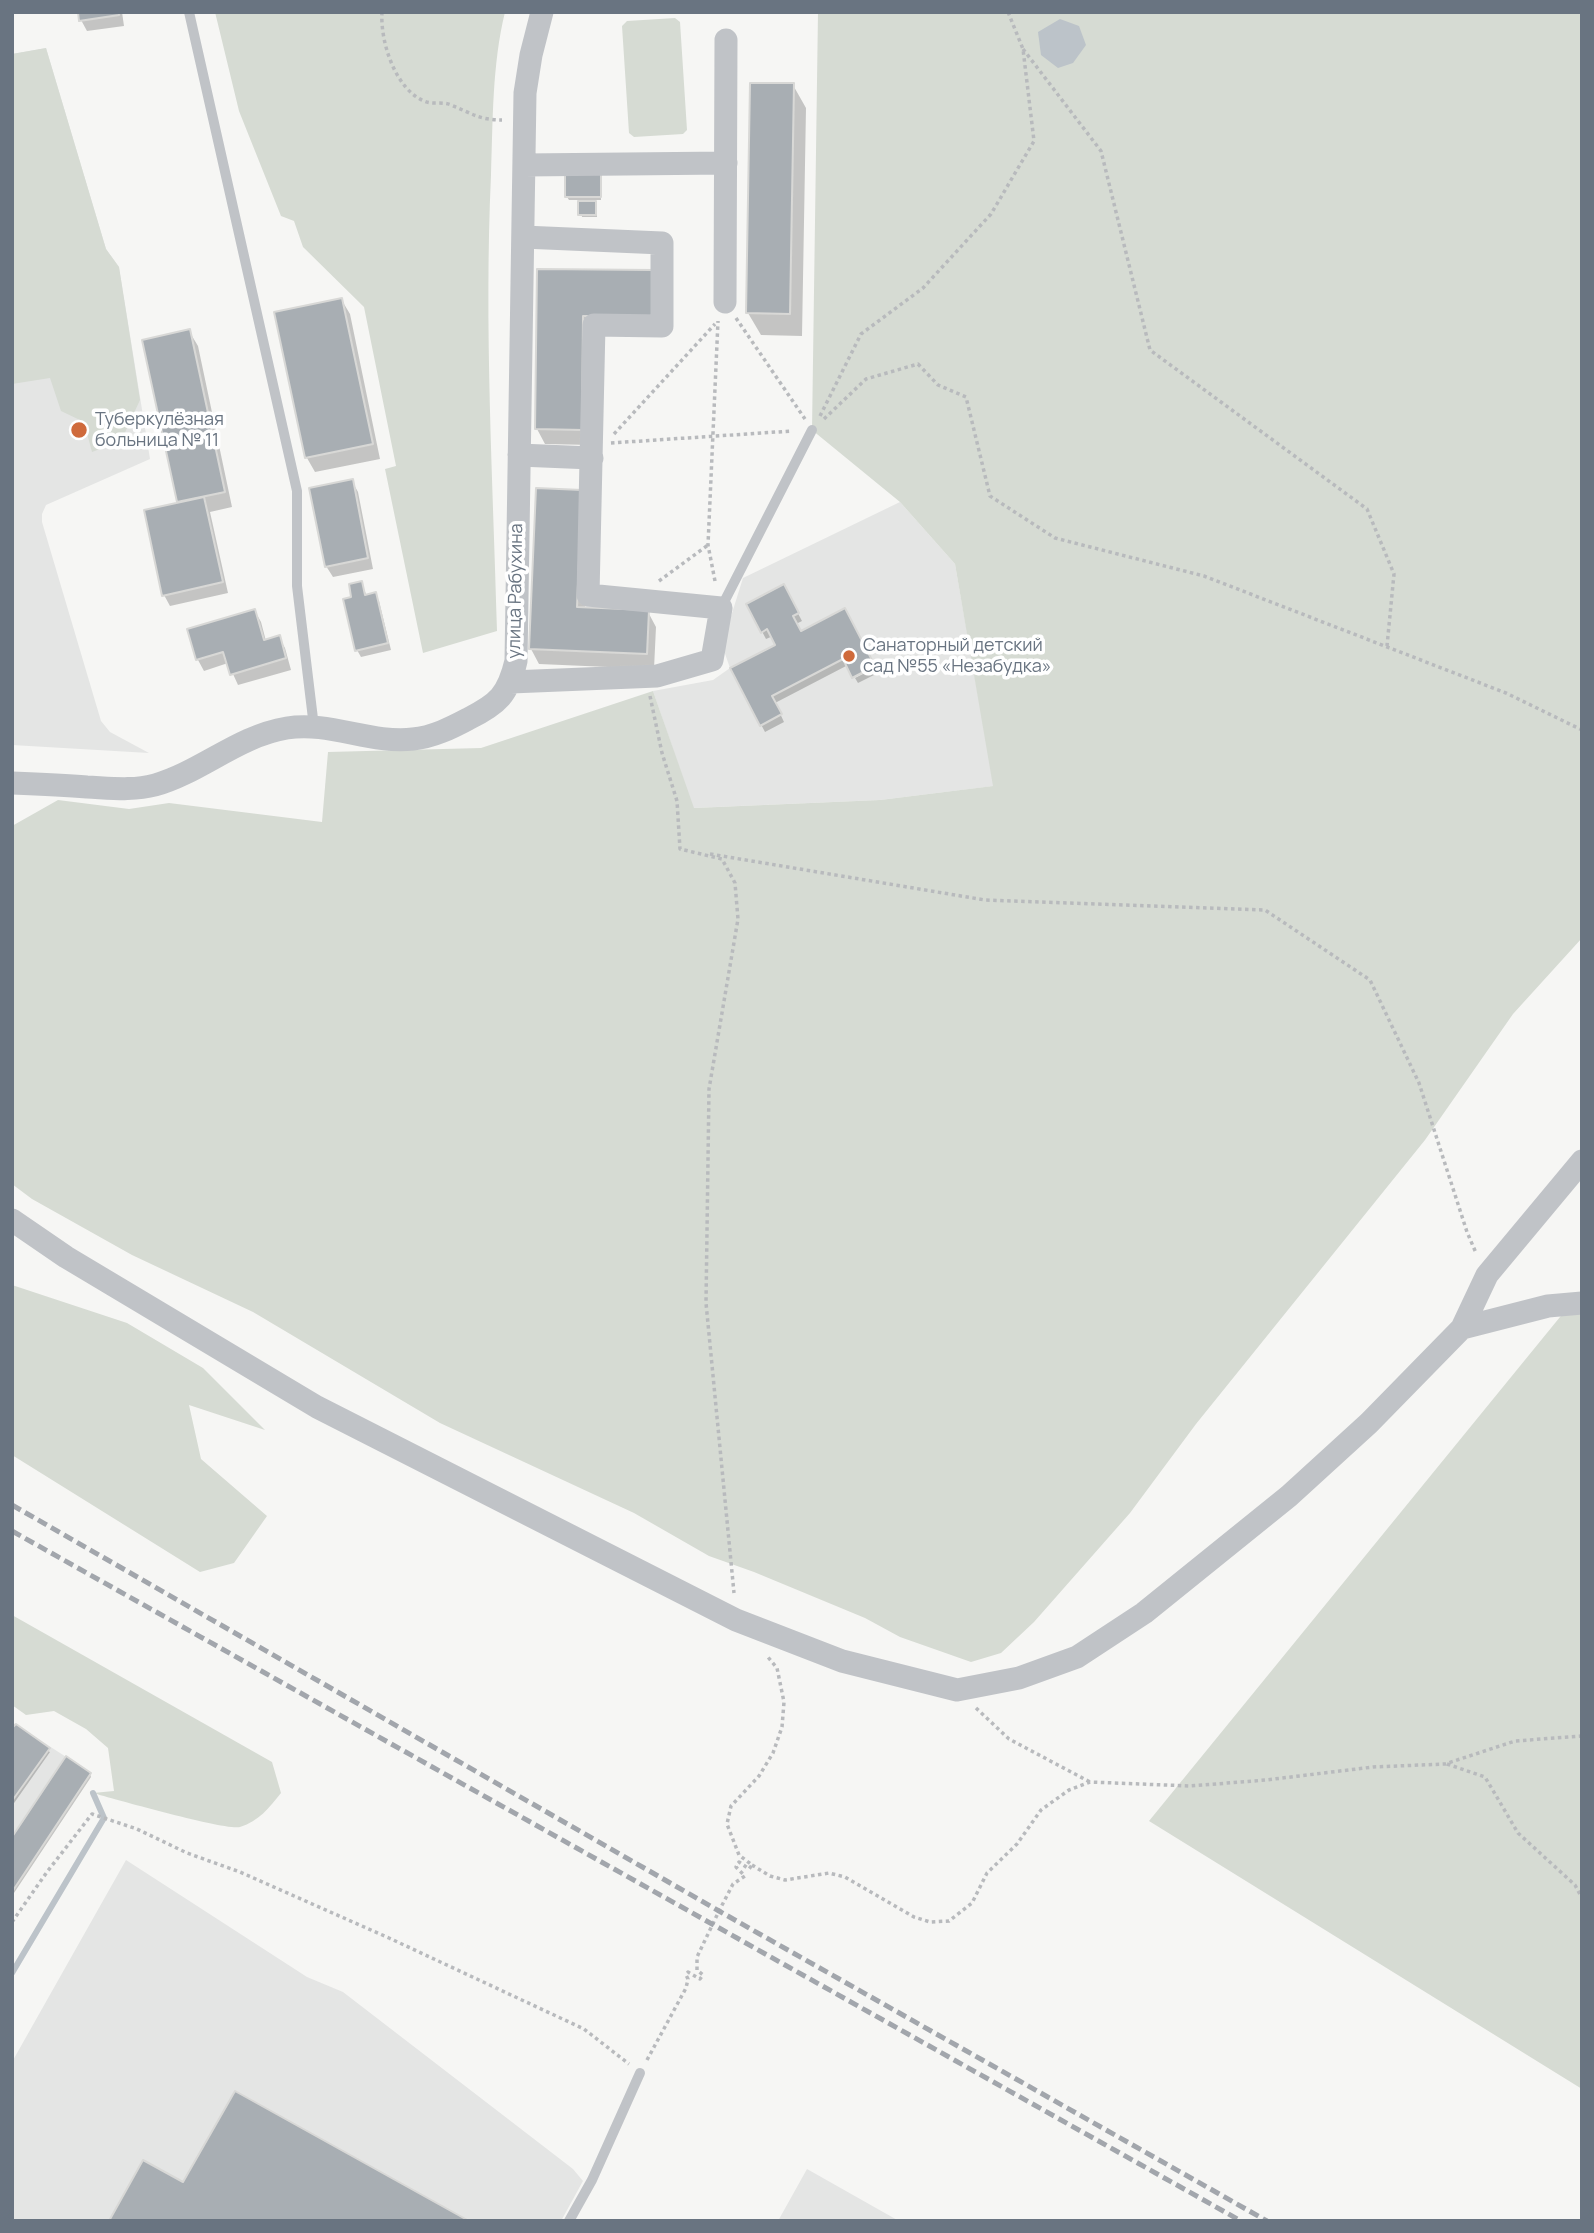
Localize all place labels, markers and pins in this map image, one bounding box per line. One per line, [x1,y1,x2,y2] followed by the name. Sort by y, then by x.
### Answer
[95,409,224,452] place label: Туберкулёзная больница № 11
[69,420,89,440] marker: Туберкулёзная больница № 11
[863,635,1051,678] place label: Санаторный детский сад №55 «Незабудка»
[841,648,857,664] marker: Санаторный детский сад №55 «Незабудка»

